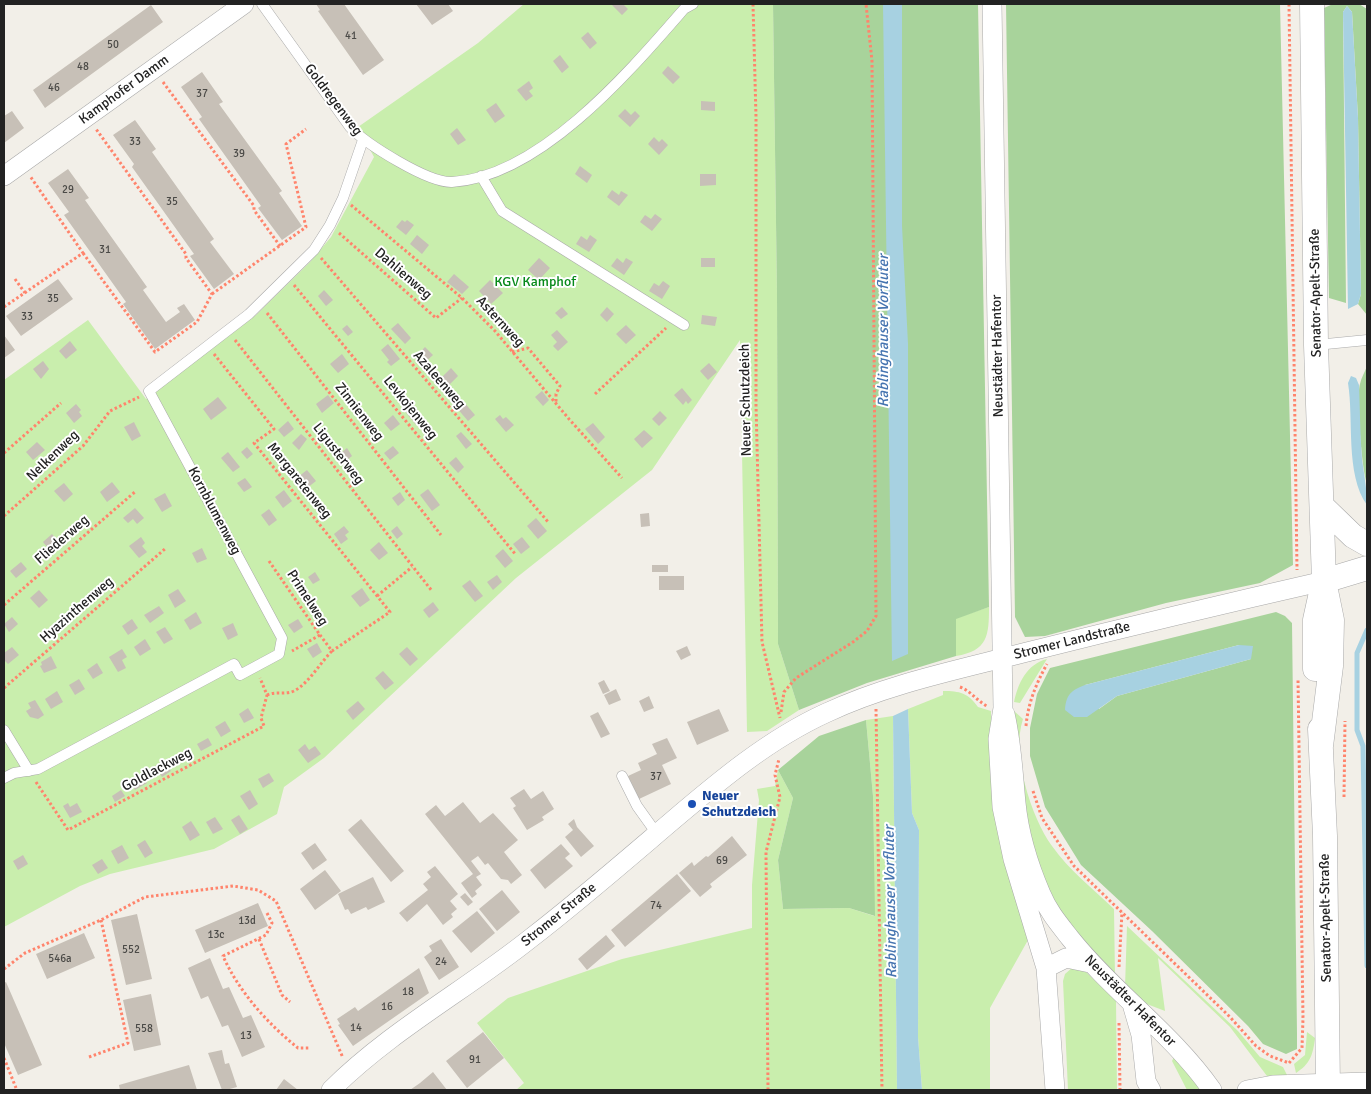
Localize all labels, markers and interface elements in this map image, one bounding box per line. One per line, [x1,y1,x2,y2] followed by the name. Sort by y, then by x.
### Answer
[345,29,357,43] house number: 41
[107,38,119,52] house number: 50
[76,52,172,128] street label: Kamphofer Damm
[77,60,89,74] house number: 48
[300,61,366,139] street label: Goldregenweg
[48,81,60,95] house number: 46
[196,87,208,101] house number: 37
[129,135,141,149] house number: 33
[233,147,245,161] house number: 39
[62,183,74,197] house number: 29
[166,195,178,209] house number: 35
[1306,228,1326,358] street label: Senator-Apelt-Straße
[99,243,111,257] house number: 31
[371,245,435,303] street label: Dahlienweg
[875,255,893,407] water label: Rablinghauser Vorfluter
[494,274,576,290] park label: KGV Kamphof
[47,292,59,306] house number: 35
[472,293,528,351] street label: Asternweg
[989,295,1007,417] street label: Neustädter Hafentor
[21,310,33,324] house number: 33
[737,343,755,457] street label: Neuer Schutzdeich
[409,347,469,413] street label: Azaleenweg
[379,373,441,443] street label: Levkojenweg
[331,379,387,445] street label: Zinnienweg
[309,420,367,488] street label: Ligusterweg
[23,427,83,485] street label: Nelkenweg
[263,439,335,523] street label: Margaretenweg
[184,464,244,558] street label: Kornblumenweg
[31,512,93,568] street label: Fliederweg
[283,567,331,629] street label: Primelweg
[37,574,117,646] street label: Hyazinthenweg
[1012,618,1132,664] street label: Stromer Landstraße
[119,745,195,795] street label: Goldlackweg
[650,770,662,784] house number: 37
[702,788,776,820] place label: Neuer Schutzdeich
[686,798,698,810] marker: Neuer Schutzdeich
[881,825,901,979] water label: Rablinghauser Vorfluter
[1316,853,1336,983] street label: Senator-Apelt-Straße
[716,854,728,868] house number: 69
[518,880,600,950] street label: Stromer Straße
[650,899,662,913] house number: 74
[238,914,256,928] house number: 13d
[207,928,225,942] house number: 13c
[122,943,140,957] house number: 552
[48,952,72,966] house number: 546a
[1081,952,1179,1050] street label: Neustädter Hafentor
[435,955,447,969] house number: 24
[402,985,414,999] house number: 18
[381,1000,393,1014] house number: 16
[350,1021,362,1035] house number: 14
[135,1022,153,1036] house number: 558
[240,1029,252,1043] house number: 13
[469,1053,481,1067] house number: 91

